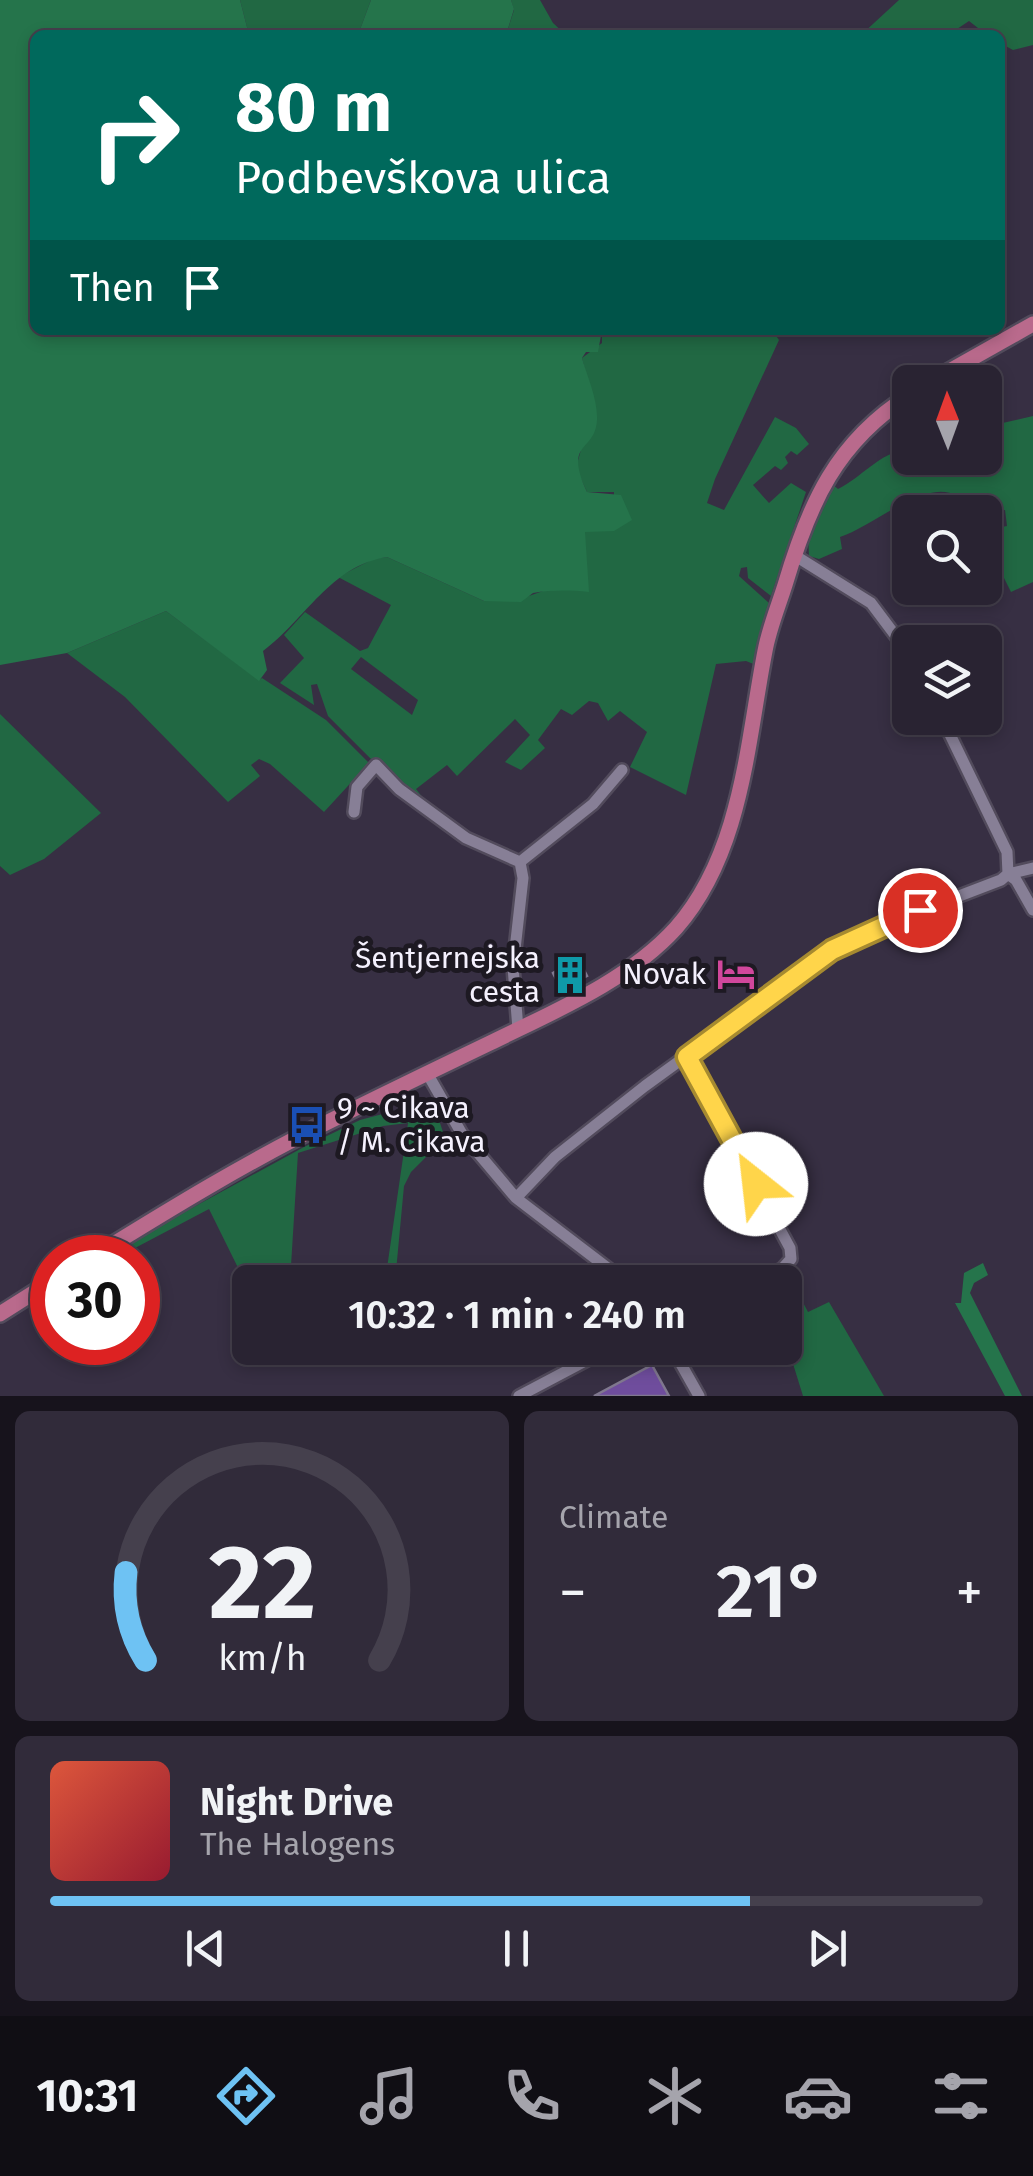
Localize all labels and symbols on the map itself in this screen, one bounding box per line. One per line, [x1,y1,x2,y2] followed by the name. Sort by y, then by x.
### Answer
[892,365,1002,475] north arrow
[878,868,963,953] pin
[355,940,540,1010] place label: Šentjernejska cesta
[715,953,757,995] hotel icon: Novak
[549,954,591,996] building icon: Šentjernejska cesta
[622,956,707,992] place label: Novak
[337,1090,486,1160] place label: 9 ~ Cikava / M. Cikava
[286,1104,328,1146] bus stop icon: 9 ~ Cikava / M. Cikava
[704,1132,808,1236] position arrow
[30,1235,160,1365] speed limit sign: 30

